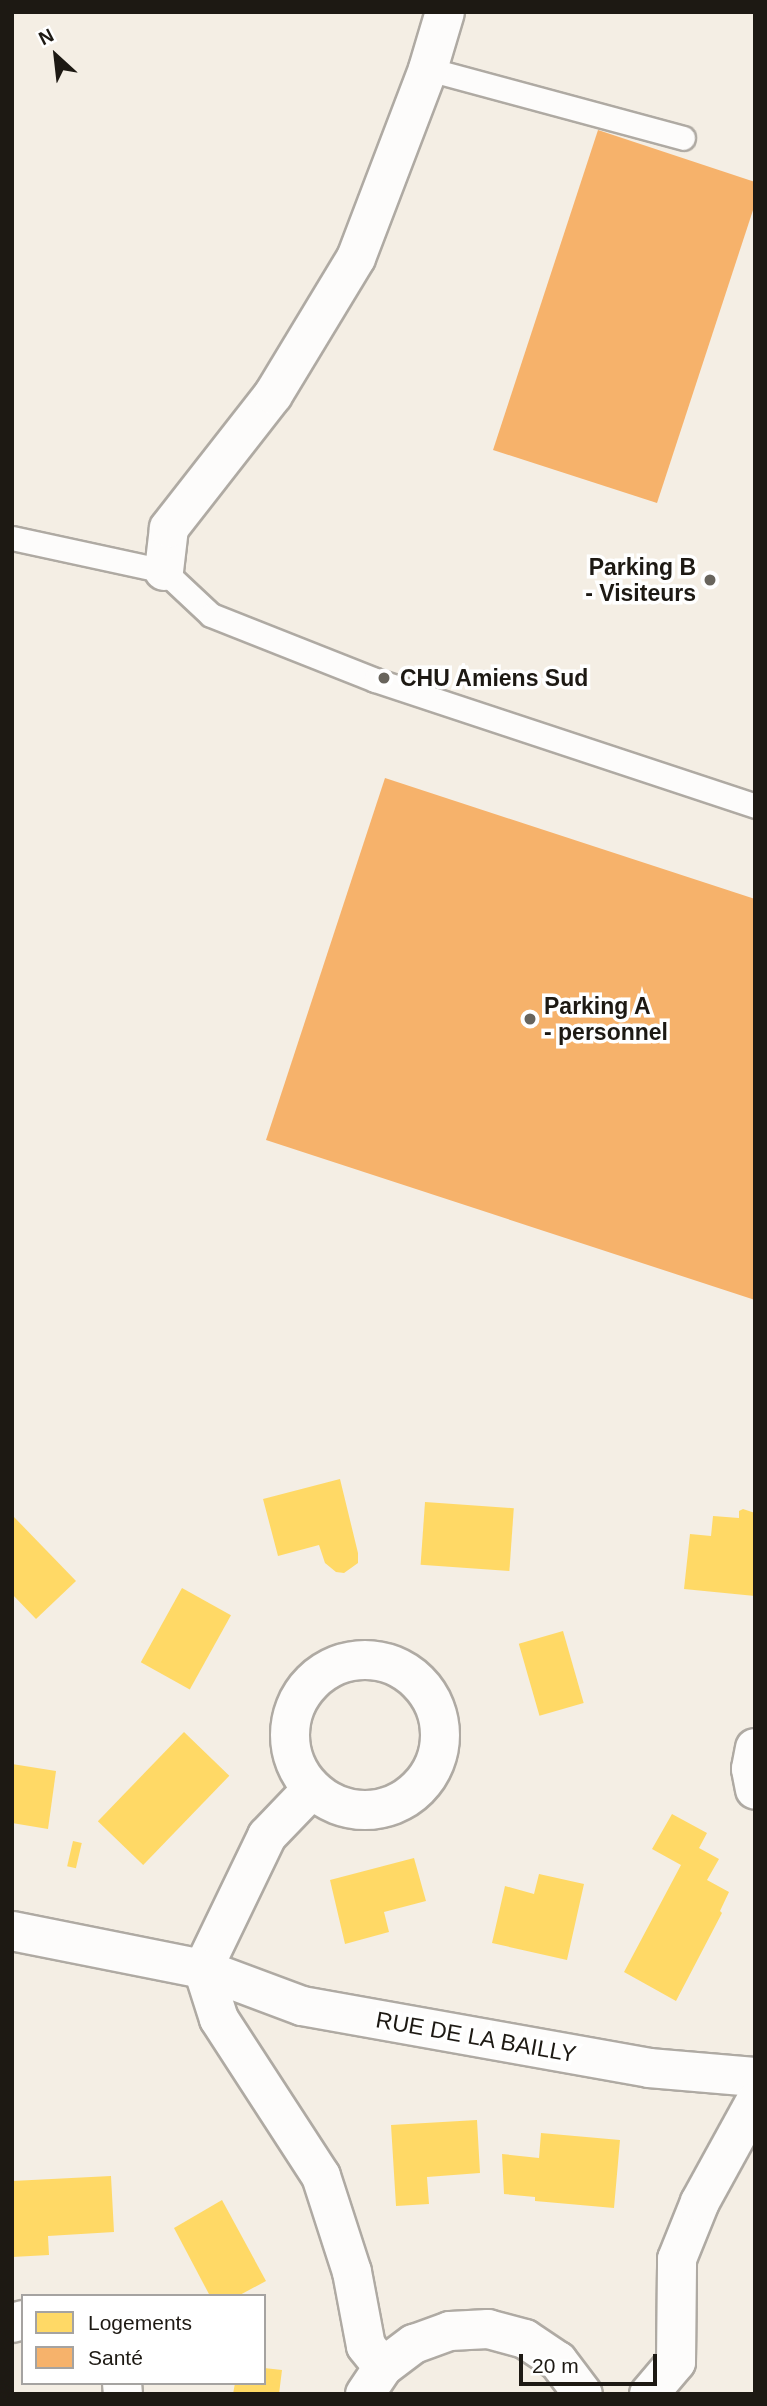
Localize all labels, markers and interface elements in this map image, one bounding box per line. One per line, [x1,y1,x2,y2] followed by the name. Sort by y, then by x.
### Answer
[21,21,91,91] north arrow
[35,24,57,49] text: N
[585,553,696,607] place label: Parking B - Visiteurs
[702,572,718,588] marker: Parking B - Visiteurs
[400,664,589,692] place label: CHU Amiens Sud
[374,668,394,688] marker: CHU Amiens Sud
[544,992,668,1046] place label: Parking A - personnel
[522,1011,538,1027] marker: Parking A - personnel
[373,2006,579,2068] street label: RUE DE LA BAILLY
[21,2294,266,2385] legend
[88,2311,192,2334] text: Logements
[522,2340,660,2384] scale bar
[88,2346,143,2369] text: Santé
[532,2354,579,2377] text: 20 m

